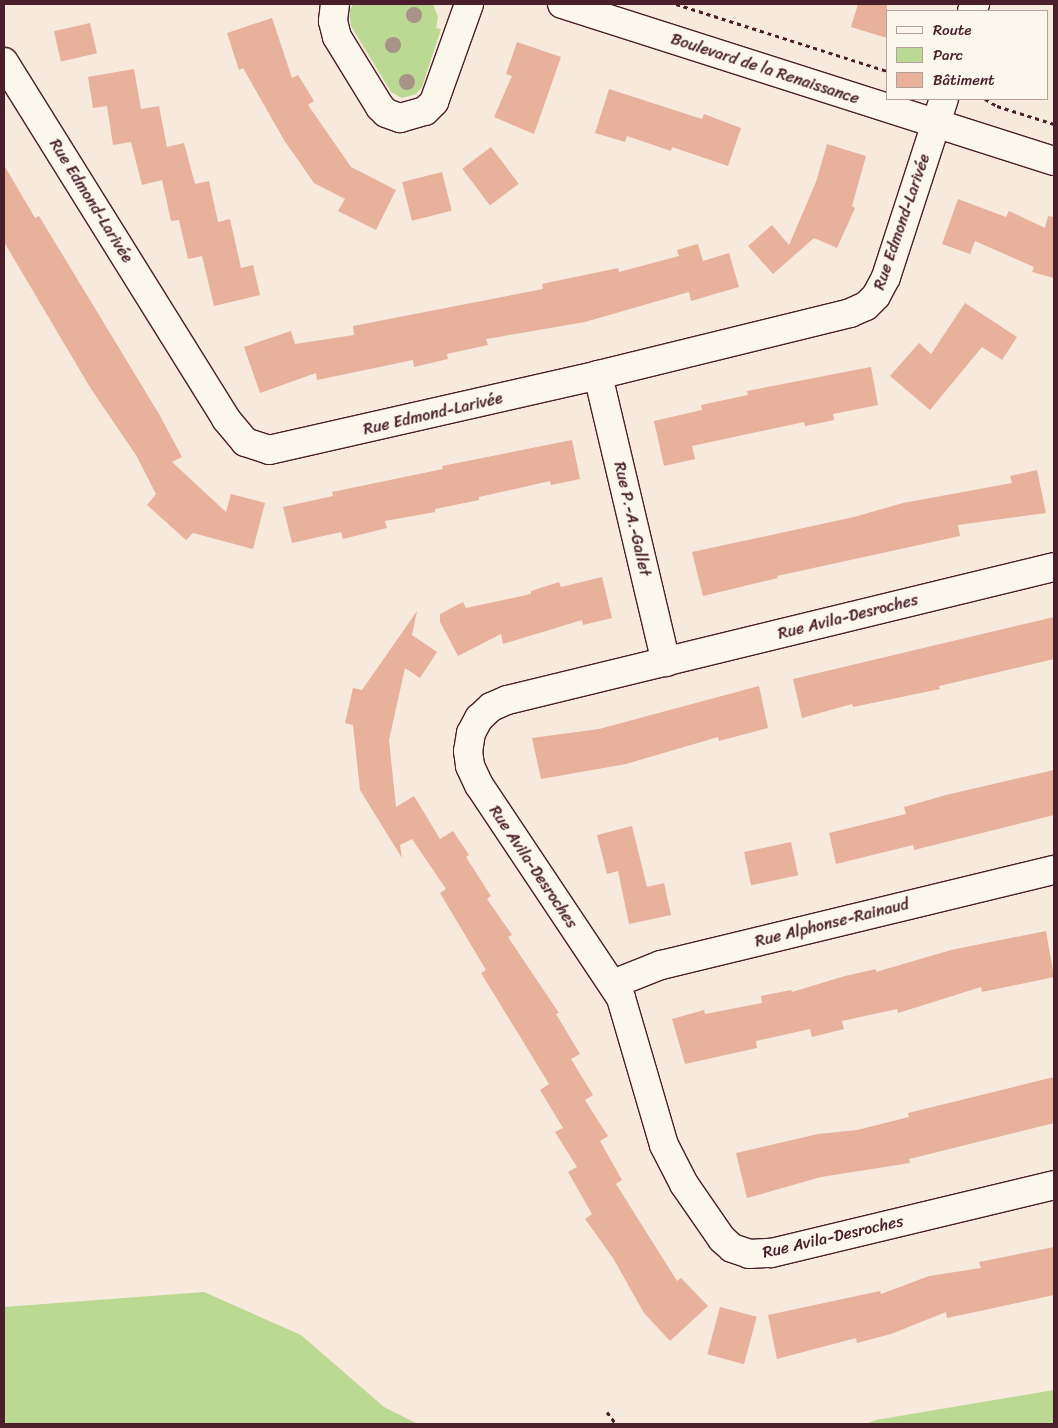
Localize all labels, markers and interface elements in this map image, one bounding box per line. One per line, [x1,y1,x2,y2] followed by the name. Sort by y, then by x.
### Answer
[886,10,1048,100] legend
[933,17,972,43] text: Route
[668,29,862,109] street label: Boulevard de la Renaissance
[933,42,963,68] text: Parc
[933,67,995,93] text: Bâtiment
[45,135,137,267] street label: Rue Edmond-Larivée
[870,151,934,293] street label: Rue Edmond-Larivée
[361,389,505,439] street label: Rue Edmond-Larivée
[610,461,654,577] street label: Rue P.-A.-Gallet
[776,590,920,644] street label: Rue Avila-Desroches
[485,802,581,932] street label: Rue Avila-Desroches
[753,895,911,951] street label: Rue Alphonse-Rainaud
[761,1212,905,1262] street label: Rue Avila-Desroches

